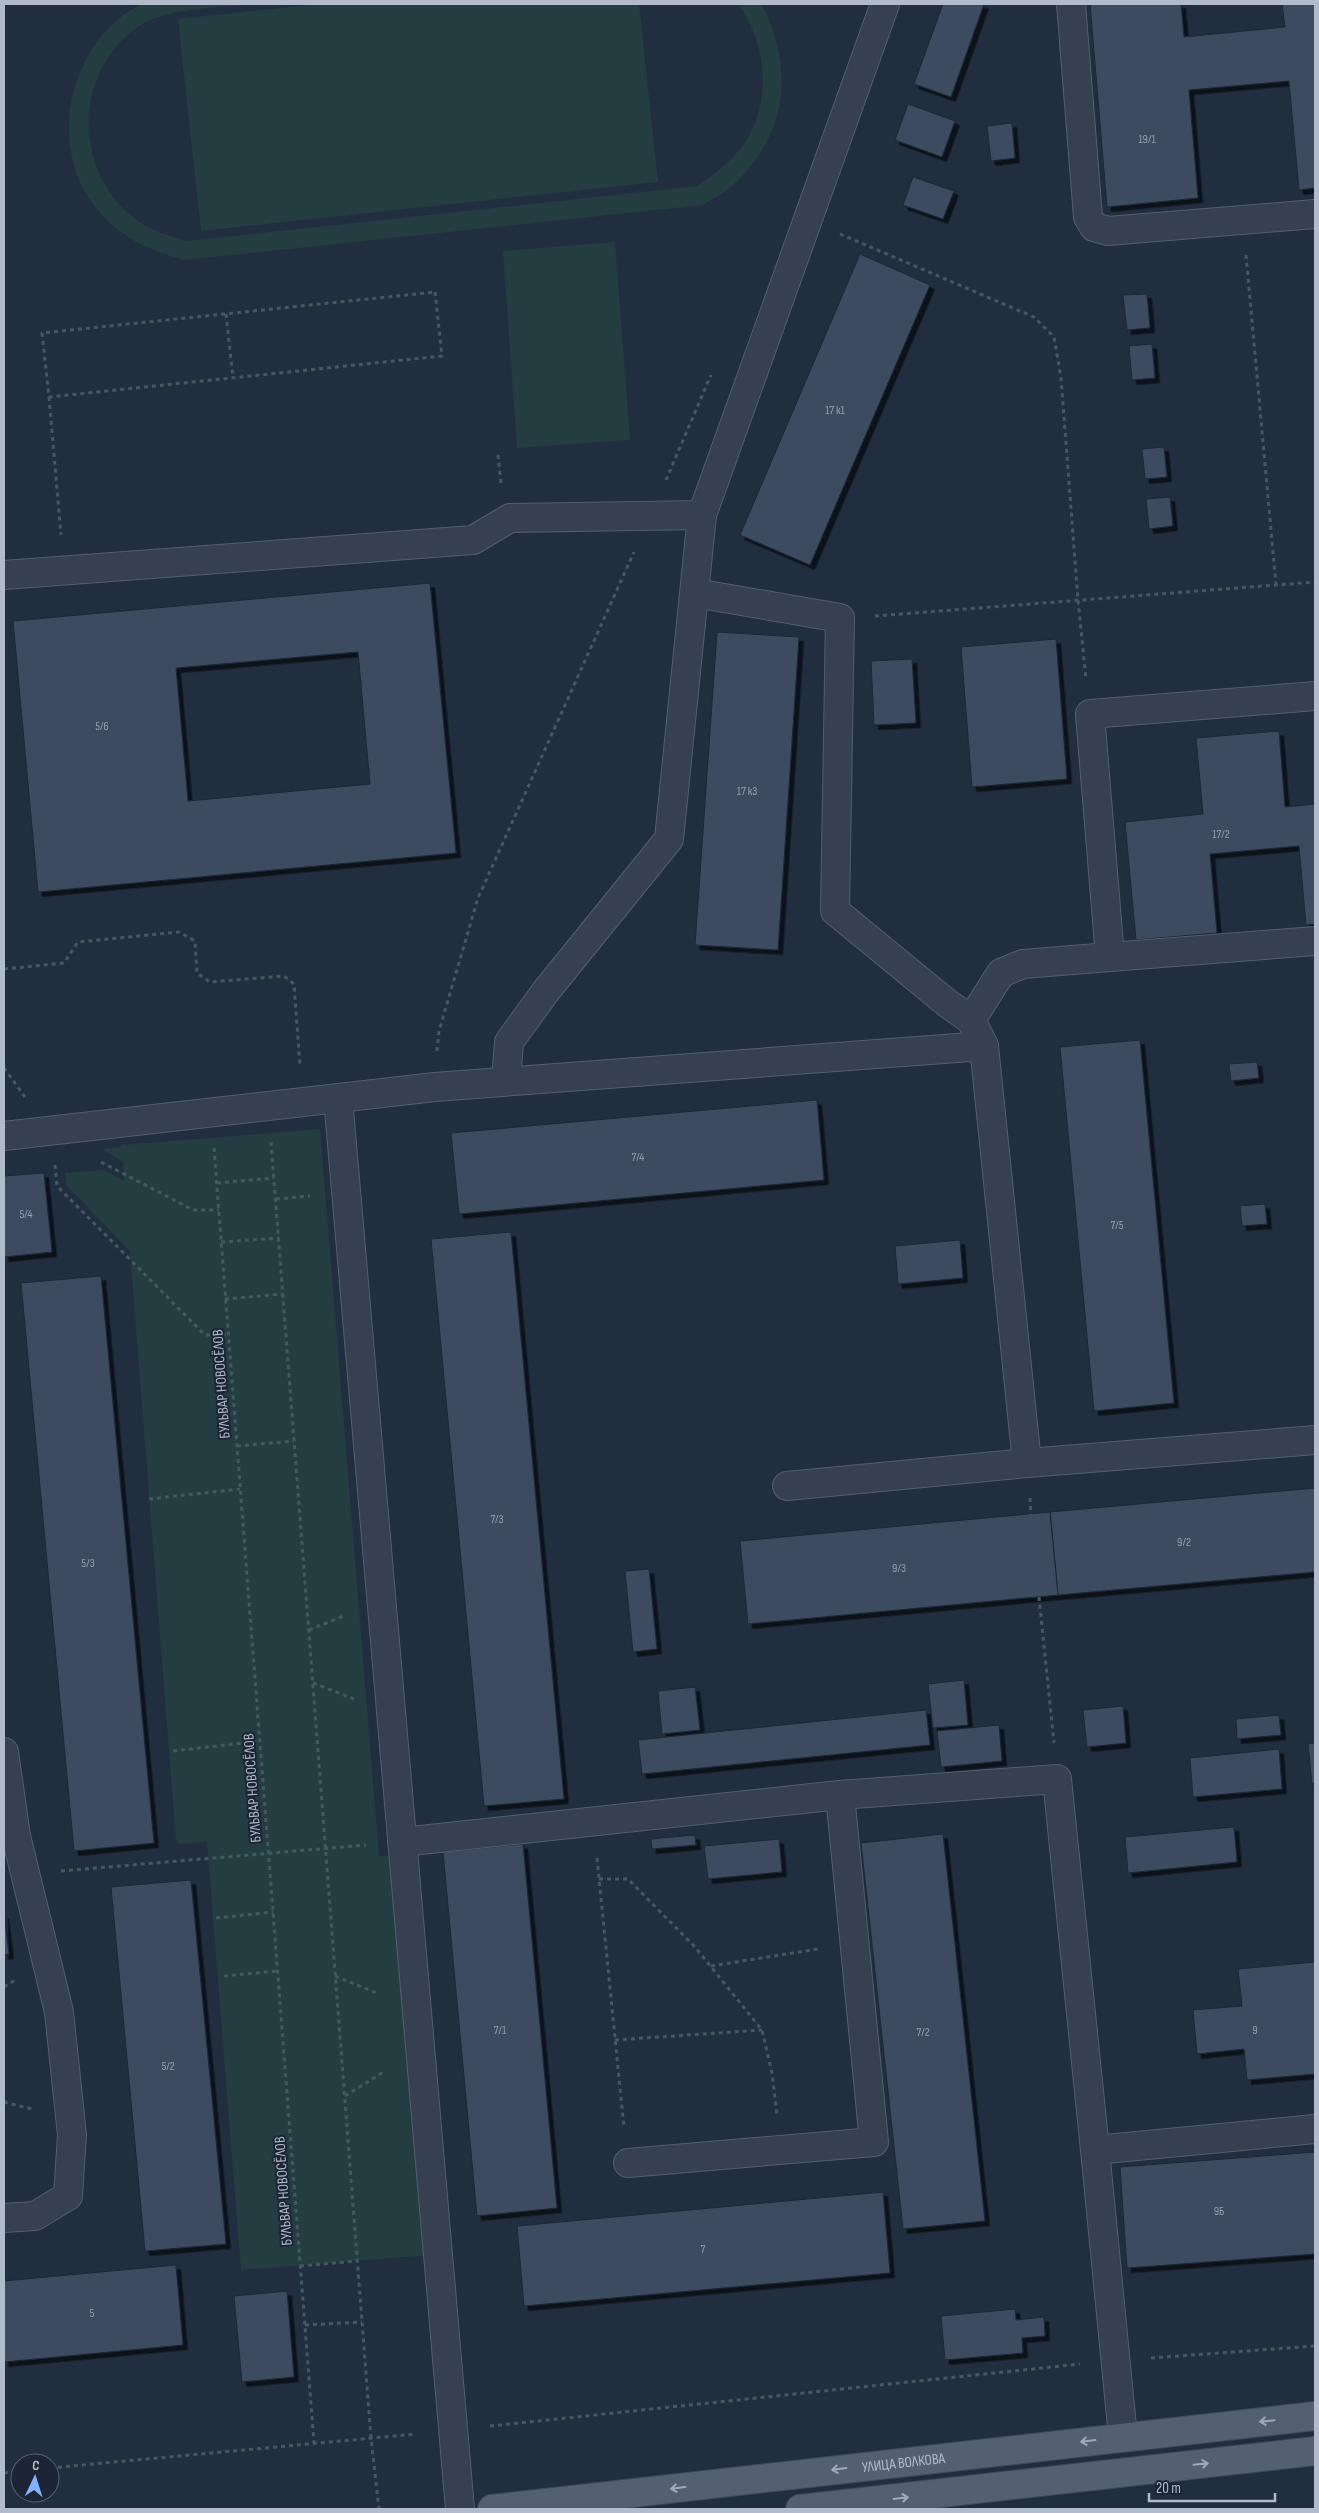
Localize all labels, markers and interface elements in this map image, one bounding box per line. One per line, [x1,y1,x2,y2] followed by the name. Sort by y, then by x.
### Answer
[1138,132,1156,147] house number: 19/1
[825,403,846,418] house number: 17 к1
[95,719,109,734] house number: 5/6
[737,784,757,799] house number: 17 к3
[1212,827,1230,842] house number: 17/2
[632,1150,644,1165] house number: 7/4
[20,1207,32,1222] house number: 5/4
[1110,1218,1124,1233] house number: 7/5
[208,1328,235,1439] street label: БУЛЬВАР НОВОСЁЛОВ
[490,1512,504,1527] house number: 7/3
[1177,1535,1191,1550] house number: 9/2
[81,1556,95,1571] house number: 5/3
[892,1561,906,1576] house number: 9/3
[239,1732,266,1843] street label: БУЛЬВАР НОВОСЁЛОВ
[494,2023,507,2038] house number: 7/1
[1252,2023,1258,2038] house number: 9
[916,2025,930,2040] house number: 7/2
[161,2059,175,2074] house number: 5/2
[270,2135,297,2246] street label: БУЛЬВАР НОВОСЁЛОВ
[1214,2204,1224,2219] house number: 9Б
[701,2242,706,2257] house number: 7
[90,2306,95,2321] house number: 5
[1259,2417,1275,2426] one-way arrow
[1080,2436,1096,2446] one-way arrow
[861,2449,947,2477] street label: УЛИЦА ВОЛКОВА
[10,2453,60,2503] north arrow
[32,2457,40,2474] text: С
[1193,2459,1209,2469] one-way arrow
[832,2464,848,2474] one-way arrow
[1149,2470,1275,2502] scale bar
[1156,2479,1181,2498] text: 20 m
[670,2483,686,2493] one-way arrow
[893,2493,909,2503] one-way arrow

